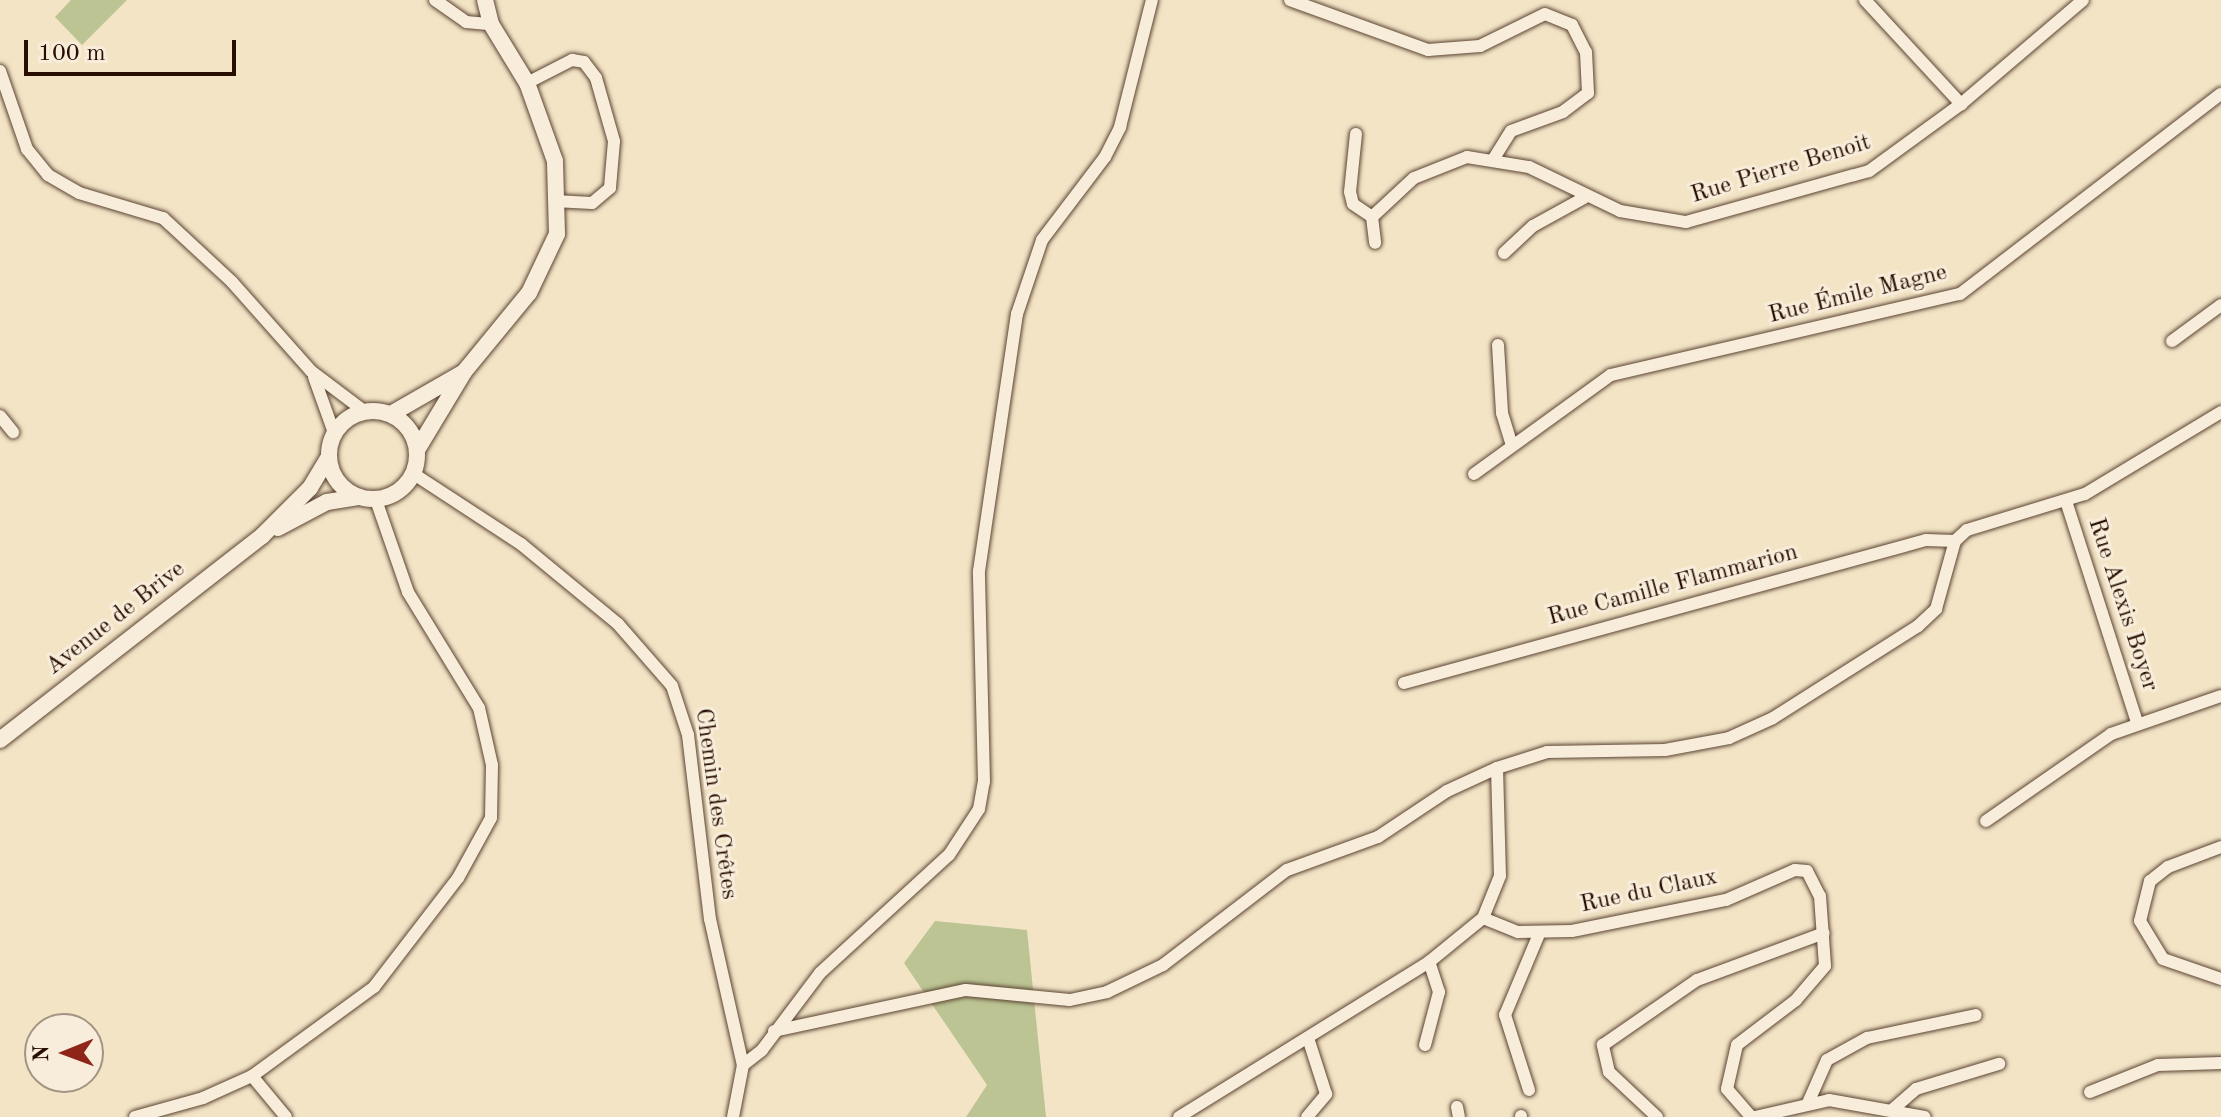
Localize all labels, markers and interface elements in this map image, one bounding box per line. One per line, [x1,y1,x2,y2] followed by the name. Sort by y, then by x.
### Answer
[28,24,240,74] scale bar
[38,42,106,66] text: 100 m
[1688,129,1874,211] street label: Rue Pierre Benoit
[1766,259,1950,331] street label: Rue Émile Magne
[2080,515,2164,695] street label: Rue Alexis Boyer
[1545,539,1801,633] street label: Rue Camille Flammarion
[41,556,191,682] street label: Avenue de Brive
[687,706,743,902] street label: Chemin des Crêtes
[1578,863,1720,921] street label: Rue du Claux
[24,1013,104,1093] north arrow
[31,1045,53,1062] text: N

